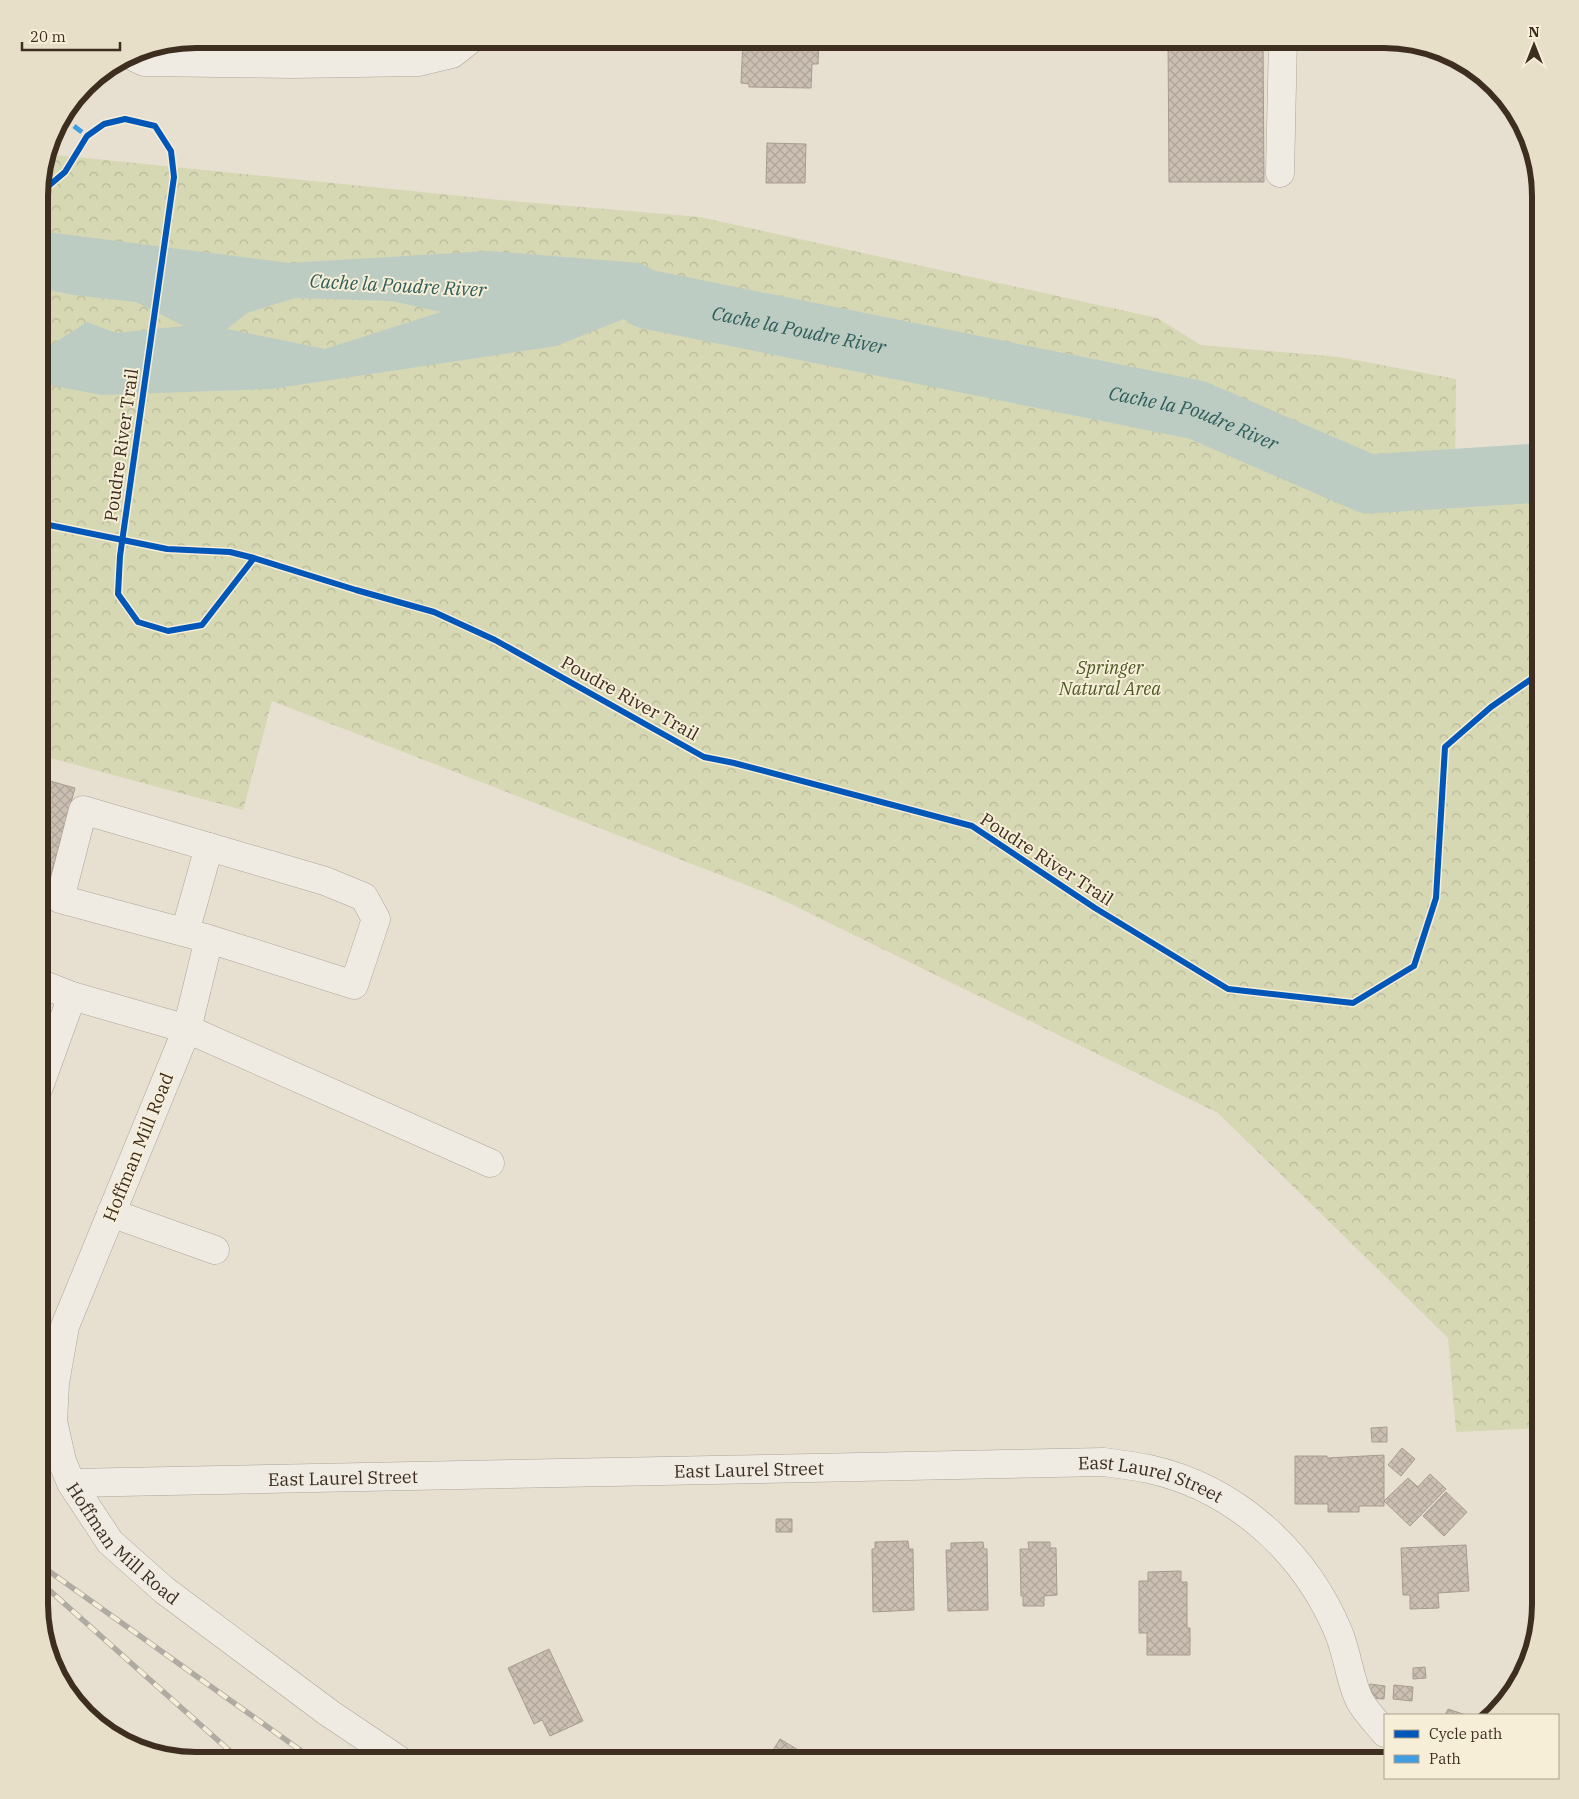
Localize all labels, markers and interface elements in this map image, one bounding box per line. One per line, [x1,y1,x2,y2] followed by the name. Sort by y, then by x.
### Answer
[22,20,120,52] scale bar
[1509,20,1559,70] north arrow
[1528,23,1540,41] text: N
[30,27,66,46] text: 20 m
[309,268,488,302] water label: Cache la Poudre River
[710,301,889,359] water label: Cache la Poudre River
[99,367,143,523] street label: Poudre River Trail
[1107,381,1283,456] water label: Cache la Poudre River
[557,651,703,745] street label: Poudre River Trail
[1058,656,1161,700] park label: Springer Natural Area
[976,807,1118,911] street label: Poudre River Trail
[98,1069,178,1225] street label: Hoffman Mill Road
[1078,1450,1227,1507] street label: East Laurel Street
[674,1456,824,1482] street label: East Laurel Street
[268,1464,418,1490] street label: East Laurel Street
[62,1477,184,1609] street label: Hoffman Mill Road
[1384,1714,1559,1779] legend
[1429,1724,1502,1743] text: Cycle path
[1429,1749,1461,1768] text: Path

